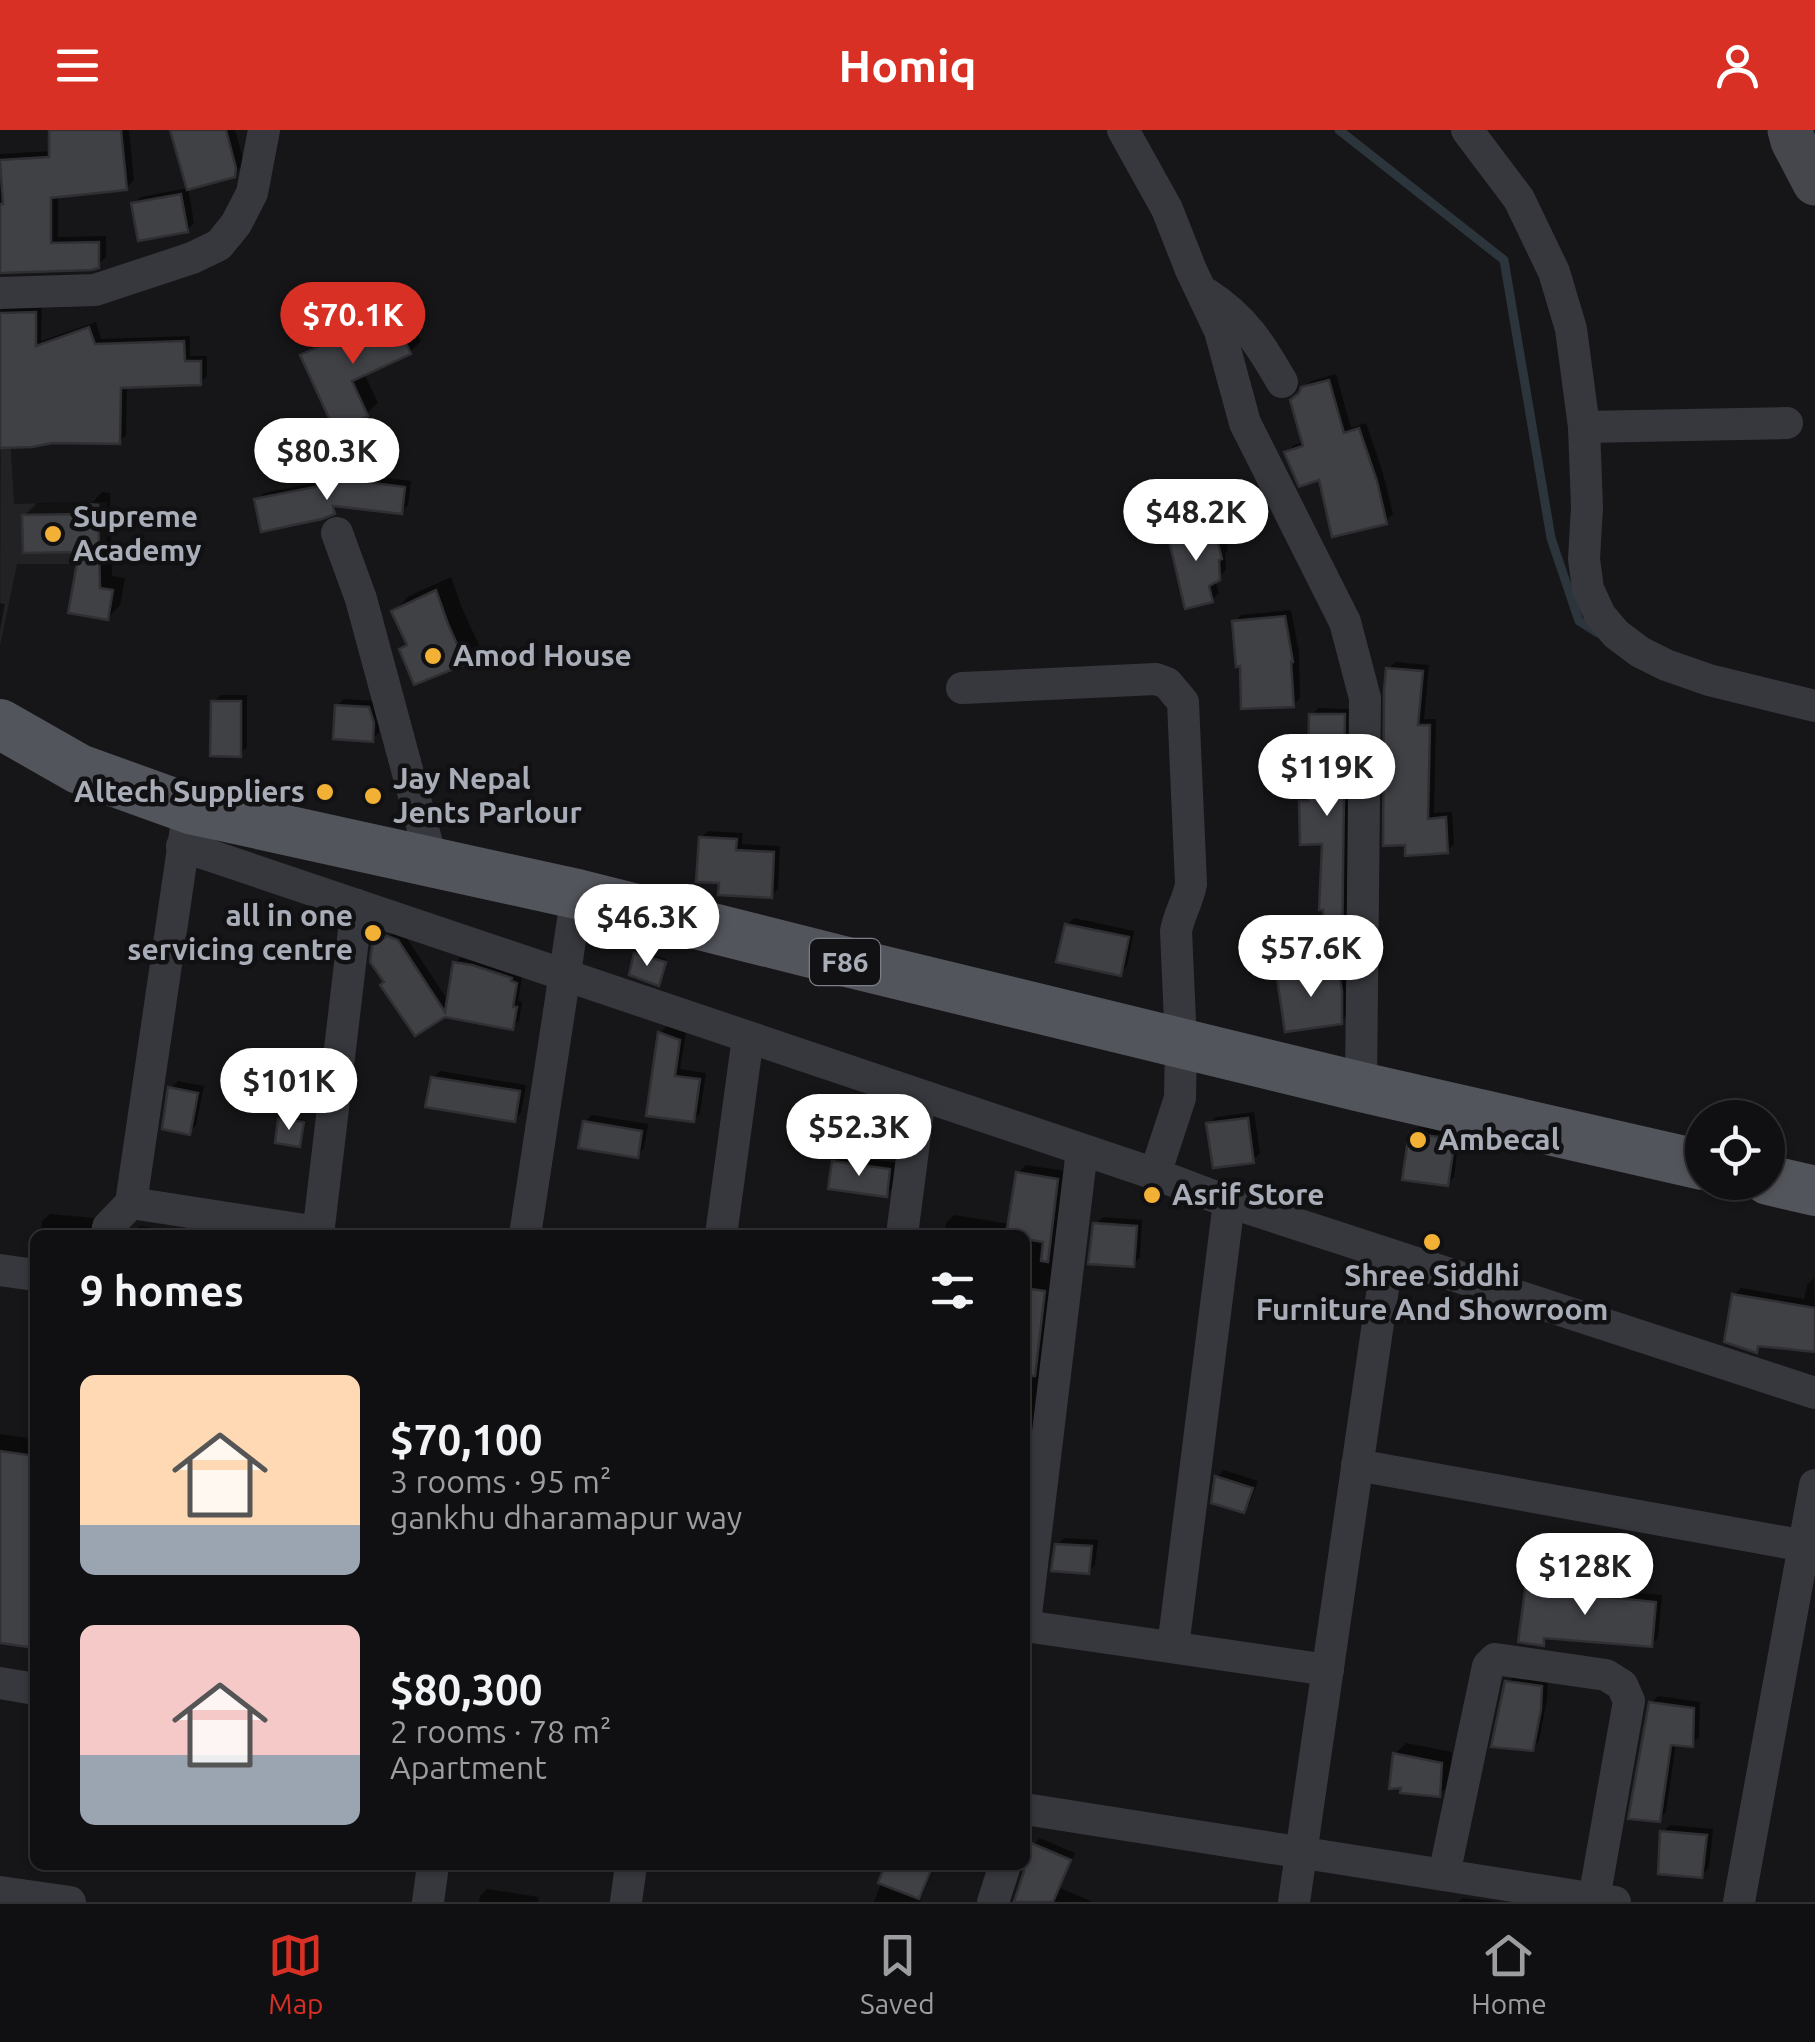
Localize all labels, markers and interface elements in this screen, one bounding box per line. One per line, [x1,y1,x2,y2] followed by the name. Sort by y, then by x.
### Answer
[50,38,105,93] icon: menu
[1710,38,1765,93] icon: person
[839,40,976,91] text: Homiq
[272,282,434,367] pin: $70.1K
[302,296,404,332] text: $70.1K
[246,418,408,503] pin: $80.3K
[276,432,378,468] text: $80.3K
[1115,479,1277,564] pin: $48.2K
[1145,493,1247,529] text: $48.2K
[73,499,201,567] place label: Supreme Academy
[42,523,64,545] marker: Supreme Academy
[453,638,632,672] place label: Amod House
[422,645,444,667] marker: Amod House
[1257,734,1397,819] pin: $119K
[1280,748,1374,784] text: $119K
[393,761,582,829] place label: Jay Nepal Jents Parlour
[74,774,305,808] place label: Altech Suppliers
[314,781,336,803] marker: Altech Suppliers
[362,785,384,807] marker: Jay Nepal Jents Parlour
[566,884,728,969] pin: $46.3K
[127,898,353,966] place label: all in one servicing centre
[596,898,698,934] text: $46.3K
[1230,915,1392,1000] pin: $57.6K
[362,922,384,944] marker: all in one servicing centre
[1260,929,1362,965] text: $57.6K
[810,939,880,985] road number: F86
[219,1048,359,1133] pin: $101K
[242,1062,336,1098] text: $101K
[778,1094,940,1179] pin: $52.3K
[1685,1100,1785,1200] map controls
[1685,1100,1785,1200] button: locate
[808,1108,910,1144] text: $52.3K
[1438,1122,1560,1156] place label: Ambecal
[1407,1129,1429,1151] marker: Ambecal
[1172,1177,1325,1211] place label: Asrif Store
[1141,1184,1163,1206] marker: Asrif Store
[1421,1231,1443,1253] marker: Shree Siddhi Furniture And Showroom
[1256,1258,1608,1326] place label: Shree Siddhi Furniture And Showroom
[925,1263,980,1318] icon: filters
[80,1267,244,1314] text: 9 homes
[160,1415,280,1535] icon: home
[390,1416,542,1463] text: $70,100
[390,1463,611,1499] text: 3 rooms · 95 m²
[390,1499,742,1535] text: gankhu dharamapur way
[1515,1533,1655,1618] pin: $128K
[1538,1547,1632,1583] text: $128K
[160,1665,280,1785] icon: home
[390,1666,542,1713] text: $80,300
[390,1713,611,1749] text: 2 rooms · 78 m²
[390,1749,547,1785] text: Apartment
[268,1928,323,2019] tab: Map
[860,1928,935,2019] tab: Saved
[1471,1928,1547,2019] tab: Home

